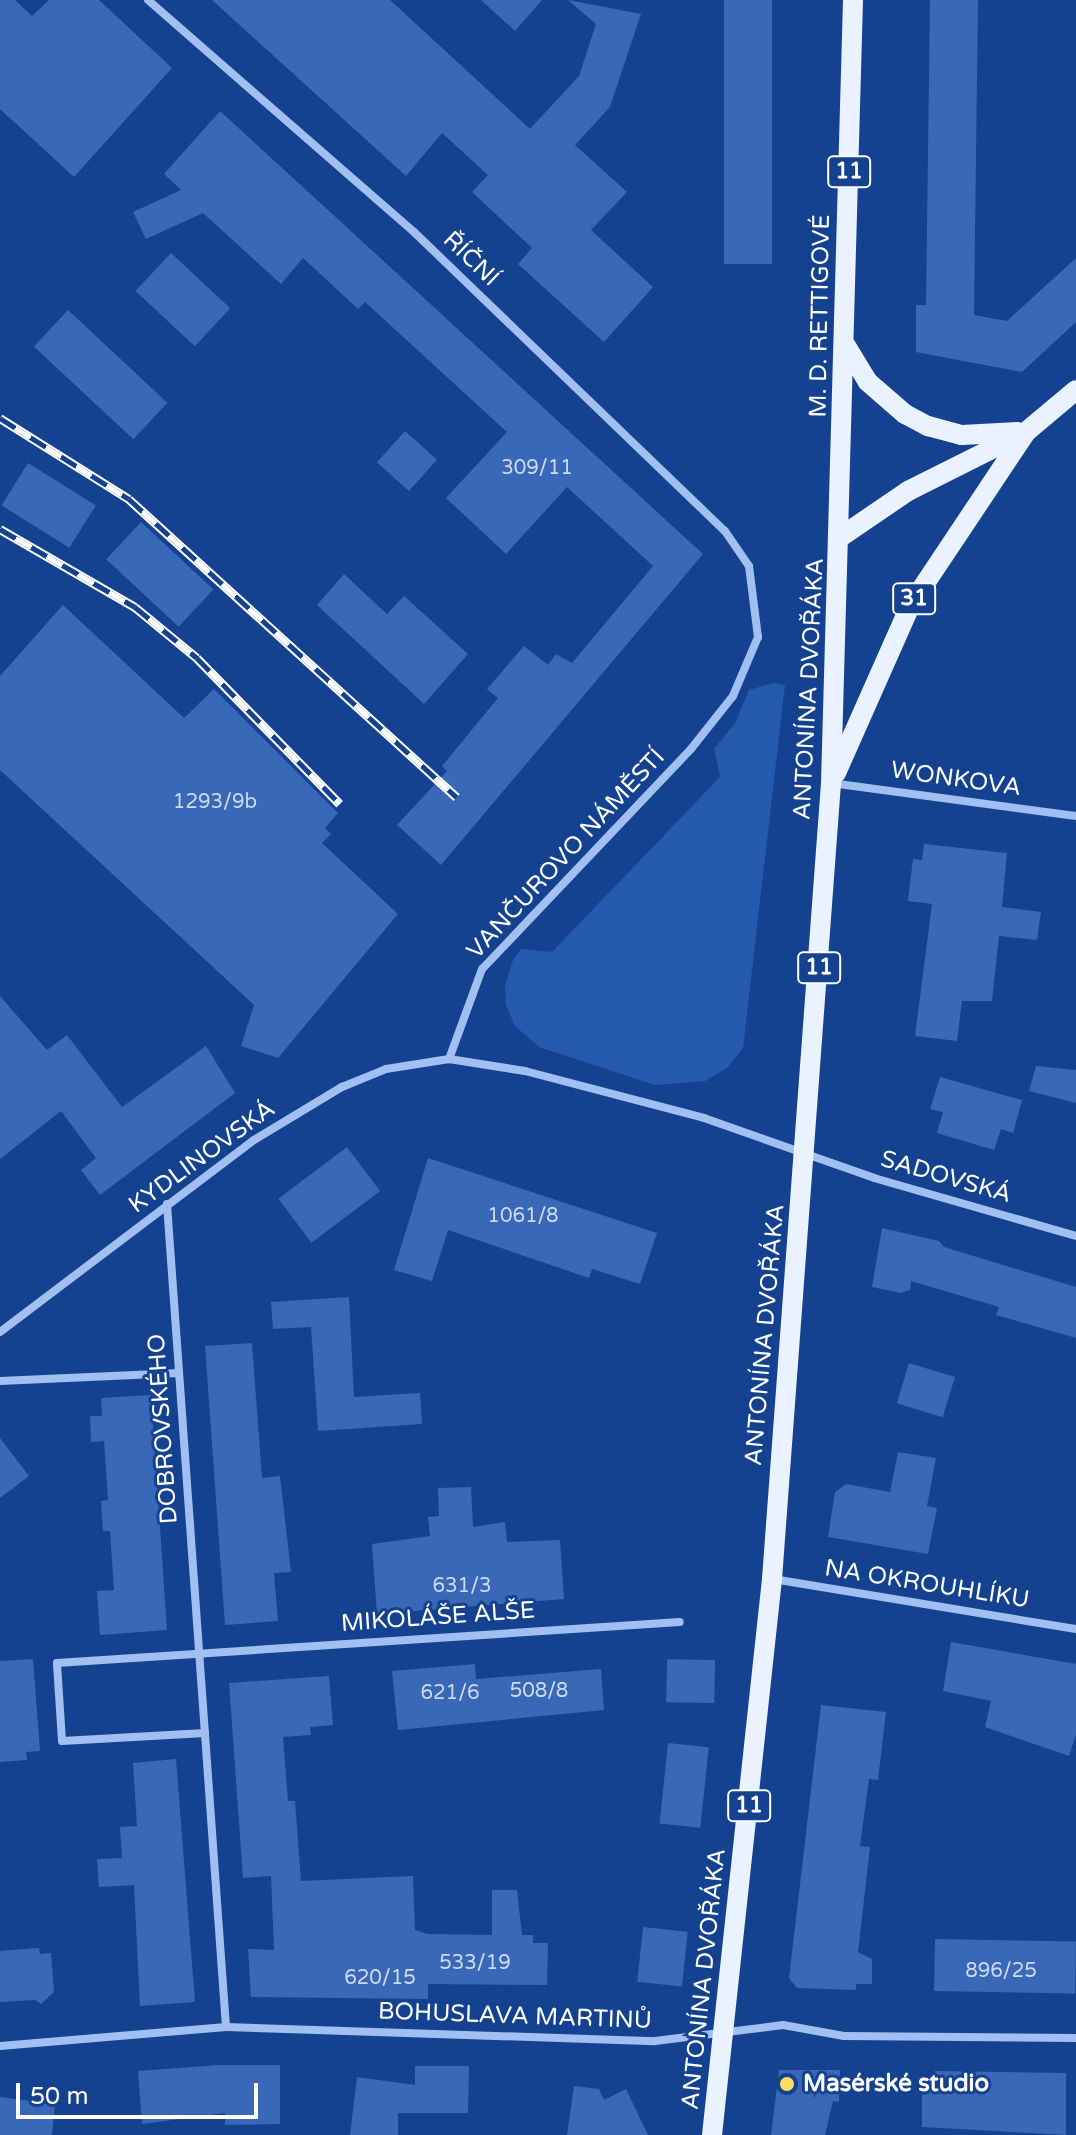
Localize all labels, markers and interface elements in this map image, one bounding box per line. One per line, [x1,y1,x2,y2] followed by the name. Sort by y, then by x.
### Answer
[827,154,871,190] road number: 11
[804,214,836,418] street label: M. D. RETTIGOVÉ
[437,225,505,293] street label: ŘÍČNÍ
[501,456,573,480] house number: 309/11
[788,557,830,821] street label: ANTONÍNA DVOŘÁKA
[892,581,936,617] road number: 31
[461,743,671,965] street label: VANČUROVO NÁMĚSTÍ
[889,756,1023,802] street label: WONKOVA
[173,790,257,814] house number: 1293/9b
[797,950,841,986] road number: 11
[123,1094,281,1220] street label: KYDLINOVSKÁ
[877,1145,1015,1209] street label: SADOVSKÁ
[739,1203,791,1467] street label: ANTONÍNA DVOŘÁKA
[487,1204,559,1228] house number: 1061/8
[142,1333,184,1525] street label: DOBROVSKÉHO
[823,1554,1031,1614] street label: NA OKROUHLÍKU
[432,1574,492,1598] house number: 631/3
[340,1596,536,1638] street label: MIKOLÁŠE ALŠE
[510,1679,568,1703] house number: 508/8
[420,1681,480,1705] house number: 621/6
[727,1788,771,1824] road number: 11
[676,1847,732,2111] street label: ANTONÍNA DVOŘÁKA
[439,1951,511,1975] house number: 533/19
[965,1959,1037,1983] house number: 896/25
[344,1966,416,1990] house number: 620/15
[377,1997,653,2035] street label: BOHUSLAVA MARTINŮ
[20,2067,262,2117] scale bar
[803,2070,989,2098] place label: Masérské studio
[778,2075,796,2093] marker: Masérské studio
[30,2082,88,2111] text: 50 m

